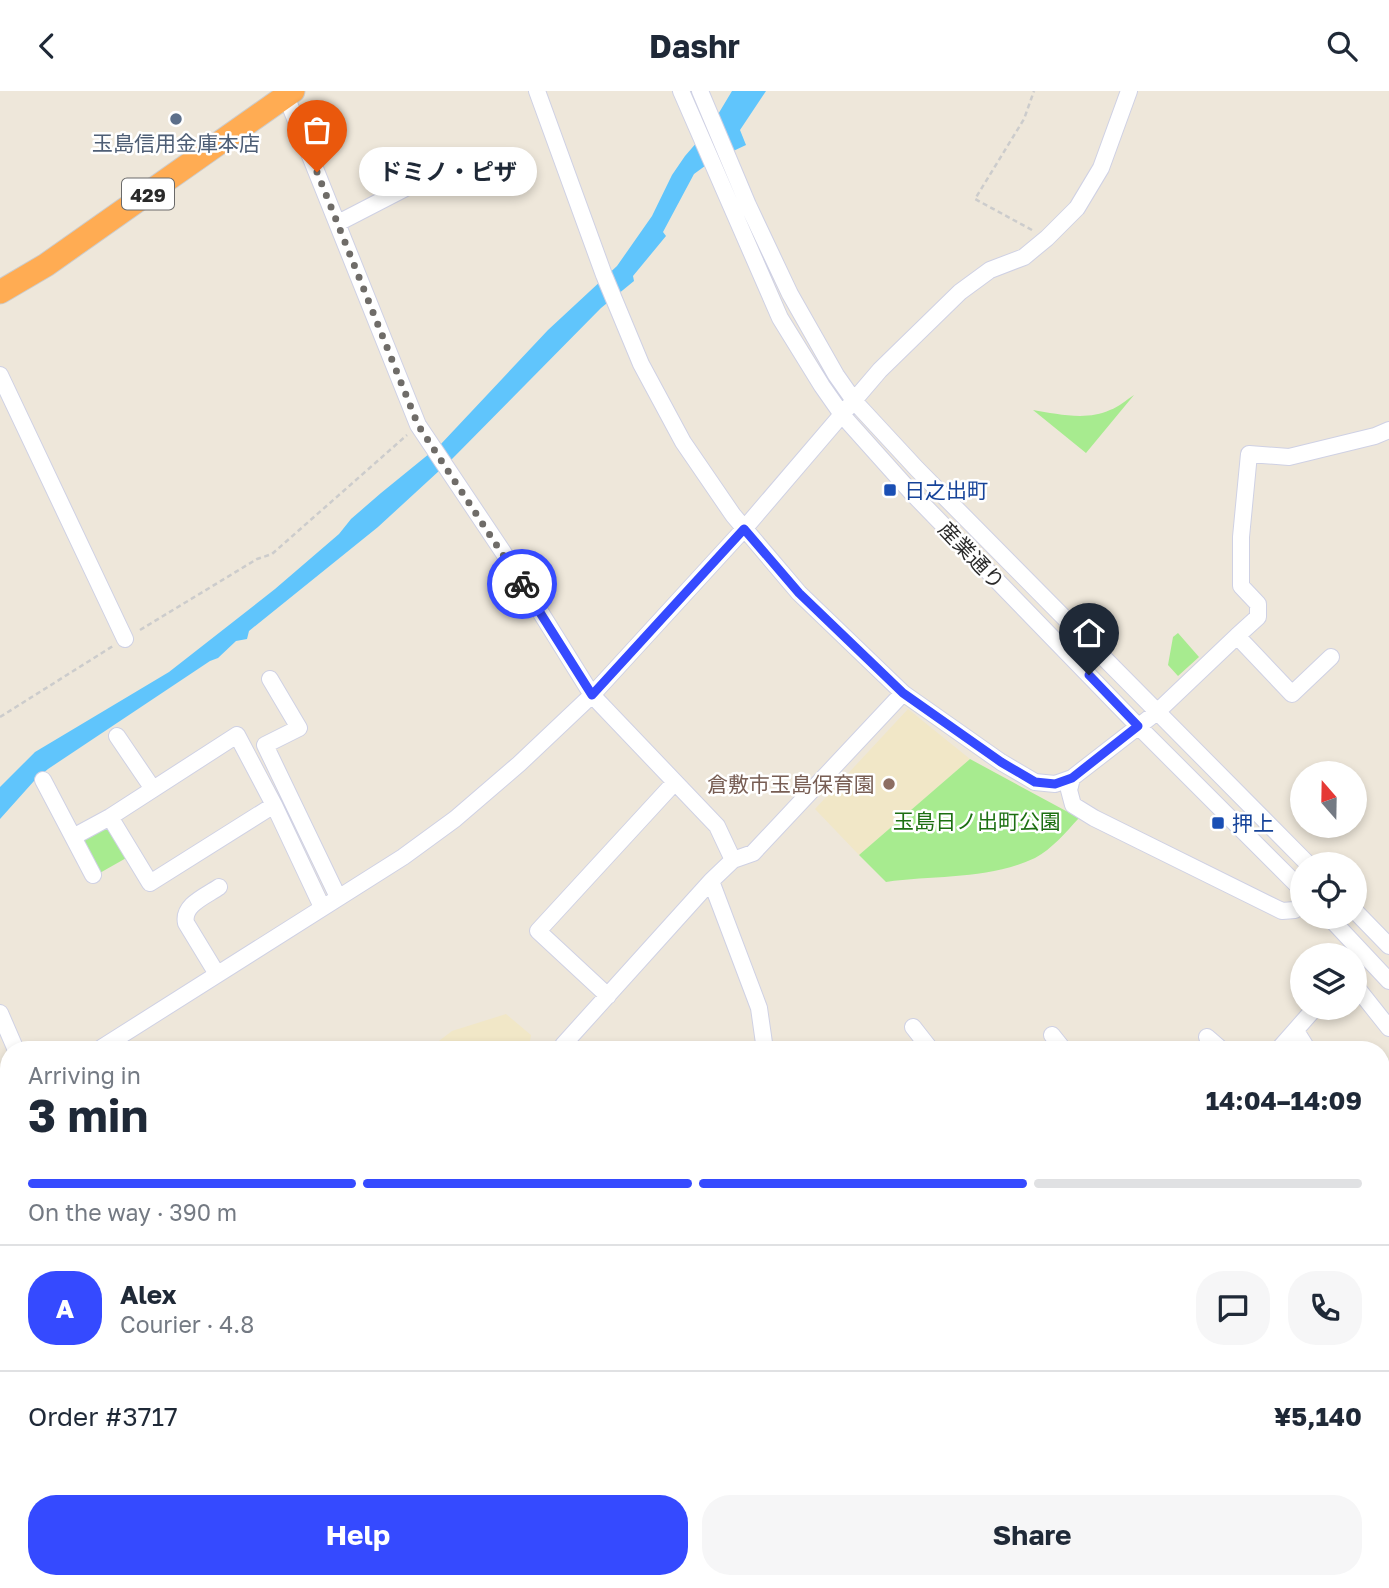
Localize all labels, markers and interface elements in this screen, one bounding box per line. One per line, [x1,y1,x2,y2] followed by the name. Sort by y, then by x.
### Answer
[28,27,66,65] icon: back
[649,27,740,65] text: Dashr
[1323,27,1361,65] icon: search
[287,100,347,172] pin
[168,111,184,127] marker: 玉島信用金庫本店
[298,111,336,149] icon: bag
[92,130,260,156] place label: 玉島信用金庫本店
[359,147,538,197] callout: ドミノ・ピザ
[379,157,517,185] text: ドミノ・ピザ
[122,179,174,209] road number: 429
[904,477,988,503] place label: 日之出町
[882,482,898,498] marker: 日之出町
[933,516,1011,594] street label: 産業通り
[487,549,557,619] courier
[503,565,541,603] icon: bike
[1059,603,1119,675] pin
[1070,614,1108,652] icon: home
[1290,761,1367,838] north arrow
[1290,761,1367,1020] map controls
[707,771,875,797] place label: 倉敷市玉島保育園
[881,776,897,792] marker: 倉敷市玉島保育園
[893,808,1061,834] park label: 玉島日ノ出町公園
[1232,810,1274,836] place label: 押上
[1210,815,1226,831] marker: 押上
[1290,852,1367,929] button: locate
[1290,943,1367,1020] button: layers
[28,1061,141,1089] text: Arriving in
[1206,1085,1362,1116] text: 14:04–14:09
[28,1087,148,1142] text: 3 min
[28,1198,237,1226] text: On the way · 390 m
[1196,1271,1270,1345] button: chat
[1288,1271,1362,1345] button: phone
[120,1279,177,1310] text: Alex
[56,1293,74,1324] text: A
[120,1310,254,1338] text: Courier · 4.8
[28,1401,178,1432] text: Order #3717
[1274,1401,1362,1432] text: ¥5,140
[28,1495,688,1575] button: Help
[702,1495,1362,1575] button: Share

